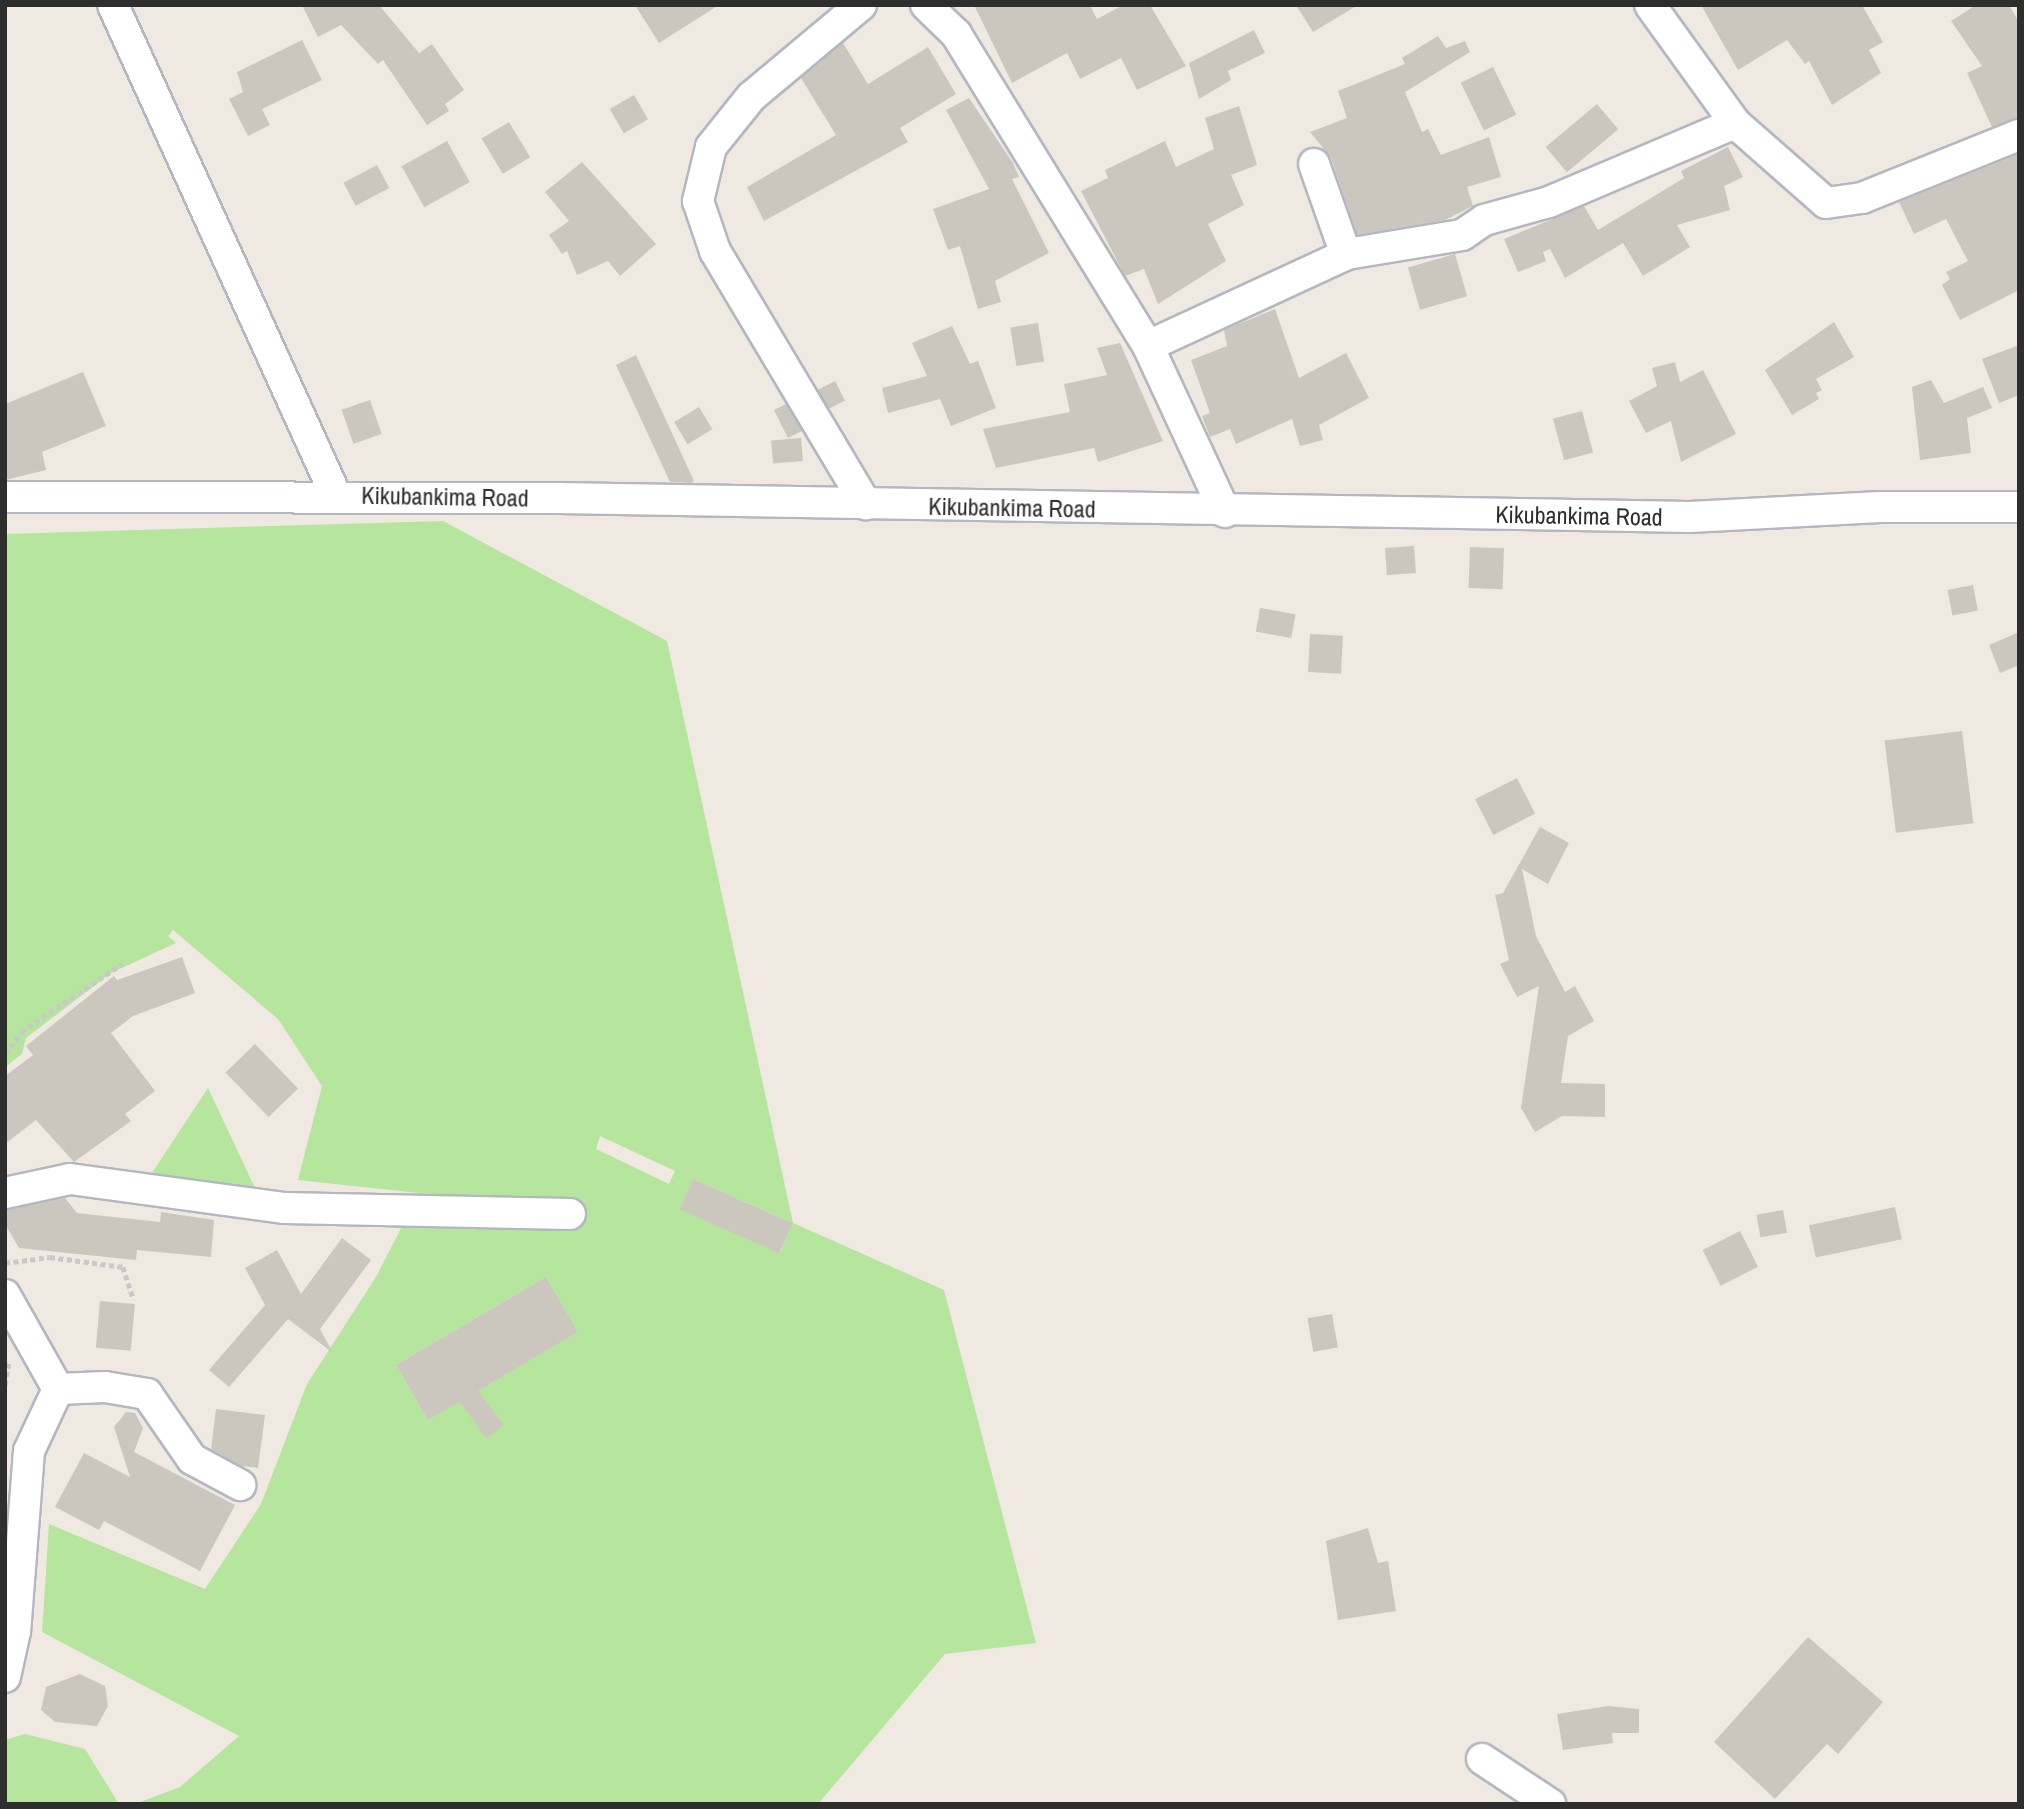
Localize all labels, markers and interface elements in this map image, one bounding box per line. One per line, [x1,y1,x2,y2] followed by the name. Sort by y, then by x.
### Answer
[361,481,529,513] street label: Kikubankima Road
[928,492,1096,524] street label: Kikubankima Road
[1495,500,1663,532] street label: Kikubankima Road

